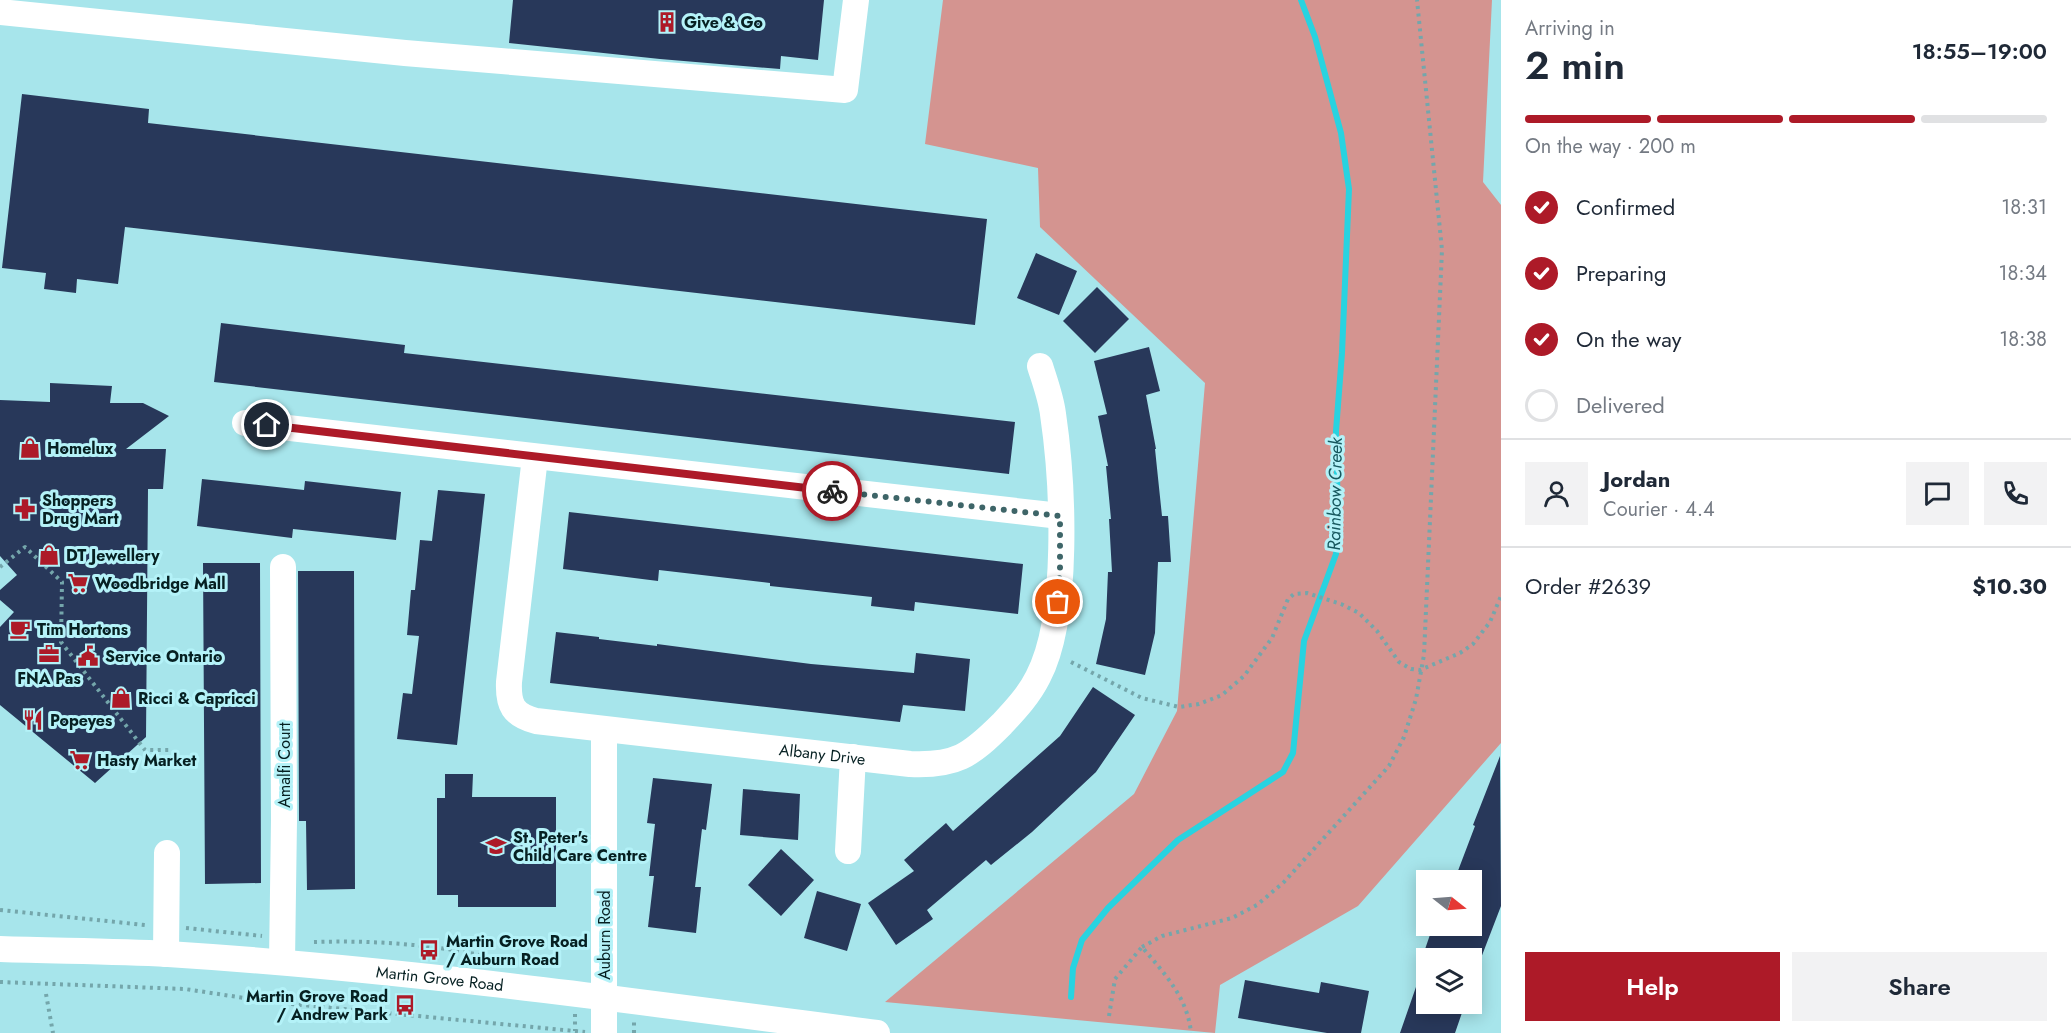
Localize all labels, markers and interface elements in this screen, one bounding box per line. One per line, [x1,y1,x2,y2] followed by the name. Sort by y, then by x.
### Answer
[655,10,679,34] building icon: Give & Go
[684,11,763,34] place label: Give & Go
[1525,14,1615,43] text: Arriving in
[1912,35,2047,67] text: 18:55–19:00
[1525,37,1625,94] text: 2 min
[1525,132,1696,161] text: On the way · 200 m
[1525,191,1558,224] icon: check
[1576,191,1675,223] text: Confirmed
[2001,193,2047,222] text: 18:31
[1525,257,1558,290] icon: check
[1576,257,1667,289] text: Preparing
[1999,259,2047,288] text: 18:34
[1525,323,1558,356] icon: check
[1576,323,1681,355] text: On the way
[1999,325,2047,354] text: 18:38
[1576,389,1665,421] text: Delivered
[241,399,292,450] pin
[250,408,283,441] icon: home
[18,436,42,460] shop icon: Homelux
[1321,436,1349,551] water label: Rainbow Creek
[47,437,114,460] place label: Homelux
[802,461,862,521] courier
[1525,462,1588,525] button: person
[1906,462,1969,525] button: chat
[1984,462,2047,525] button: phone
[1603,463,1670,495] text: Jordan
[816,475,849,508] icon: bike
[42,489,120,530] place label: Shoppers Drug Mart
[1603,495,1715,524] text: Courier · 4.4
[13,497,37,521] pharmacy icon: Shoppers Drug Mart
[37,543,61,567] shop icon: DT Jewellery
[66,544,160,567] place label: DT Jewellery
[1525,570,1651,602] text: Order #2639
[1972,570,2047,602] text: $10.30
[66,571,90,595] supermarket icon: Woodbridge Mall
[95,572,226,595] place label: Woodbridge Mall
[1032,576,1083,627] pin
[1041,585,1074,618] icon: bag
[8,617,32,641] cafe icon: Tim Hortons
[37,618,128,641] place label: Tim Hortons
[37,642,61,666] office icon: FNA Pas
[76,644,100,668] public building icon: Service Ontario
[105,645,222,668] place label: Service Ontario
[17,667,81,690] place label: FNA Pas
[109,686,133,710] shop icon: Ricci & Capricci
[138,687,256,710] place label: Ricci & Capricci
[21,708,45,732] restaurant icon: Popeyes
[50,709,112,732] place label: Popeyes
[273,722,296,808] street label: Amalfi Court
[778,738,867,770] street label: Albany Drive
[68,748,92,772] supermarket icon: Hasty Market
[97,749,197,772] place label: Hasty Market
[513,826,647,867] place label: St. Peter's Child Care Centre
[484,834,508,858] school or university icon: St. Peter's Child Care Centre
[1416,870,1482,936] north arrow
[1416,870,1482,1014] map controls
[593,890,616,980] street label: Auburn Road
[446,930,588,971] place label: Martin Grove Road / Auburn Road
[417,938,441,962] bus stop icon: Martin Grove Road / Auburn Road
[1416,948,1482,1014] button: layers
[1525,952,1780,1021] button: Help
[1792,952,2047,1021] button: Share
[375,960,505,997] street label: Martin Grove Road
[246,985,389,1026] place label: Martin Grove Road / Andrew Park
[393,993,417,1017] bus stop icon: Martin Grove Road / Andrew Park

